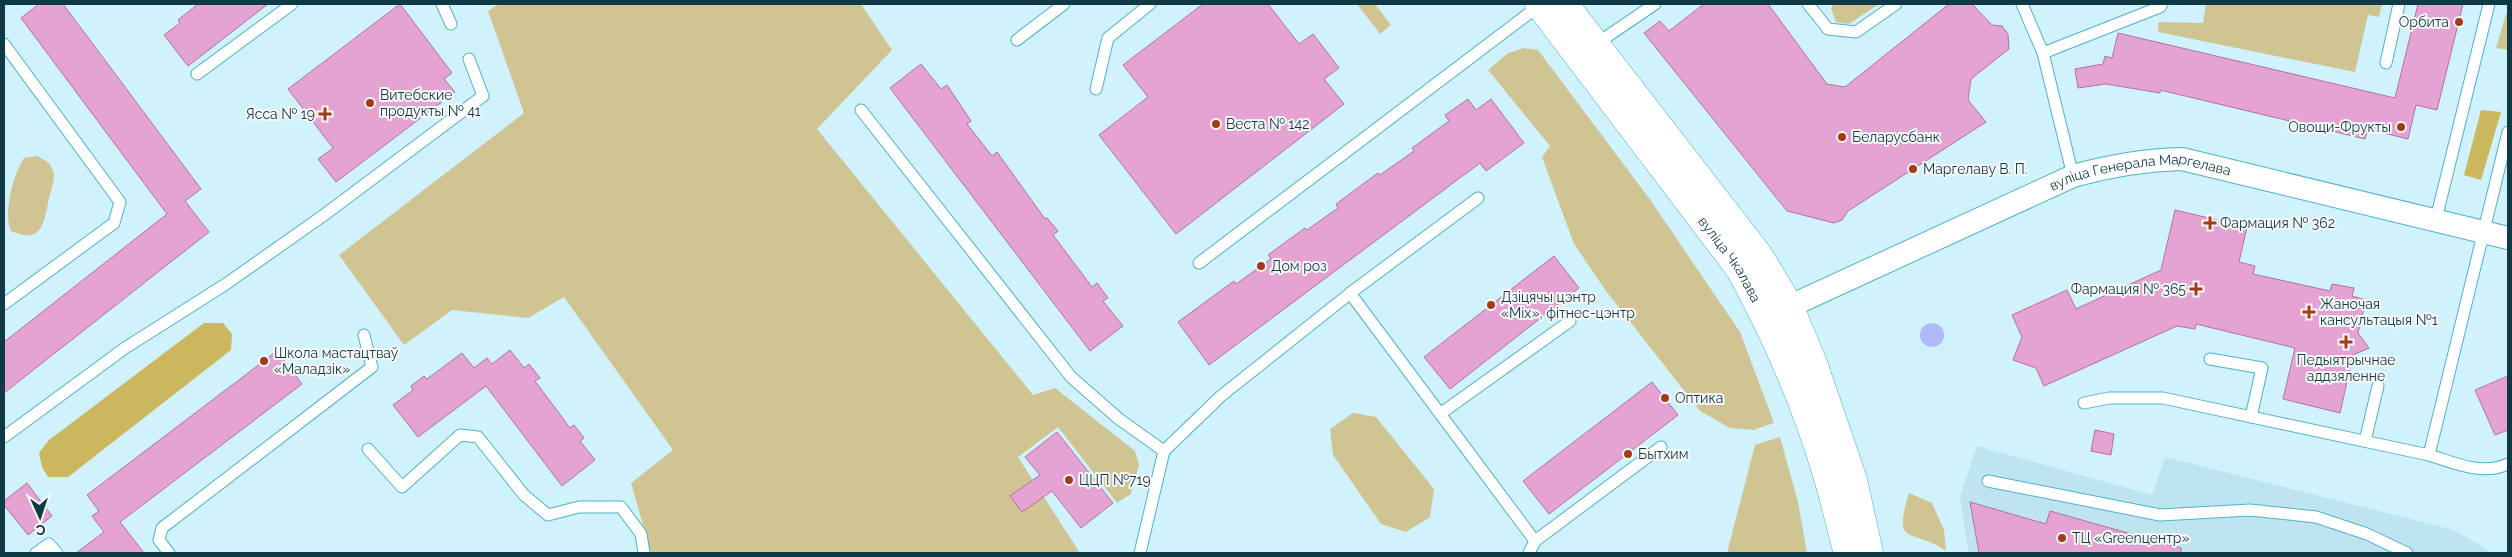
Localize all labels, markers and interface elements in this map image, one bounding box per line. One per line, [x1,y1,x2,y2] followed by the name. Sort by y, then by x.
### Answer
[2399,14,2449,30] place label: Орбита
[2453,16,2465,28] marker: Орбита
[380,87,481,119] place label: Витебские продукты № 41
[364,97,376,109] marker: Витебские продукты № 41
[246,106,315,122] place label: Ясса № 19
[319,108,331,120] marker: Ясса № 19
[1226,116,1310,132] place label: Веста № 142
[1210,118,1222,130] marker: Веста № 142
[2288,119,2391,135] place label: Овощи-Фрукты
[2395,121,2407,133] marker: Овощи-Фрукты
[1852,129,1940,145] place label: Беларусбанк
[1836,131,1848,143] marker: Беларусбанк
[2047,150,2233,194] street label: вуліца Генерала Маргелава
[1923,161,2027,177] place label: Маргелаву В. П.
[1907,163,1919,175] marker: Маргелаву В. П.
[1695,213,1764,305] street label: вуліца Чкалава
[2220,215,2335,231] place label: Фармация № 362
[2204,217,2216,229] marker: Фармация № 362
[1271,258,1327,274] place label: Дом роз
[1255,260,1267,272] marker: Дом роз
[2071,281,2186,297] place label: Фармация № 365
[2190,283,2202,295] marker: Фармация № 365
[1501,289,1635,321] place label: Дзіцячы цэнтр «Mix», фітнес-цэнтр
[2320,296,2438,328] place label: Жаночая кансультацыя №1
[1485,299,1497,311] marker: Дзіцячы цэнтр «Mix», фітнес-цэнтр
[2302,305,2316,319] marker: Жаночая кансультацыя №1
[2339,335,2353,349] marker: Педыятрычнае аддзяленне
[274,345,399,377] place label: Школа мастацтваў «Маладзік»
[2296,352,2396,384] place label: Педыятрычнае аддзяленне
[258,355,270,367] marker: Школа мастацтваў «Маладзік»
[1675,390,1723,406] place label: Оптика
[1659,392,1671,404] marker: Оптика
[1638,446,1688,462] place label: Бытхим
[1622,448,1634,460] marker: Бытхим
[1079,472,1151,488] place label: ЦЦП №719
[1063,474,1075,486] marker: ЦЦП №719
[15,492,65,542] north arrow
[35,522,46,538] text: С
[2072,530,2190,546] place label: ТЦ «Greenцентр»
[2056,532,2068,544] marker: ТЦ «Greenцентр»

